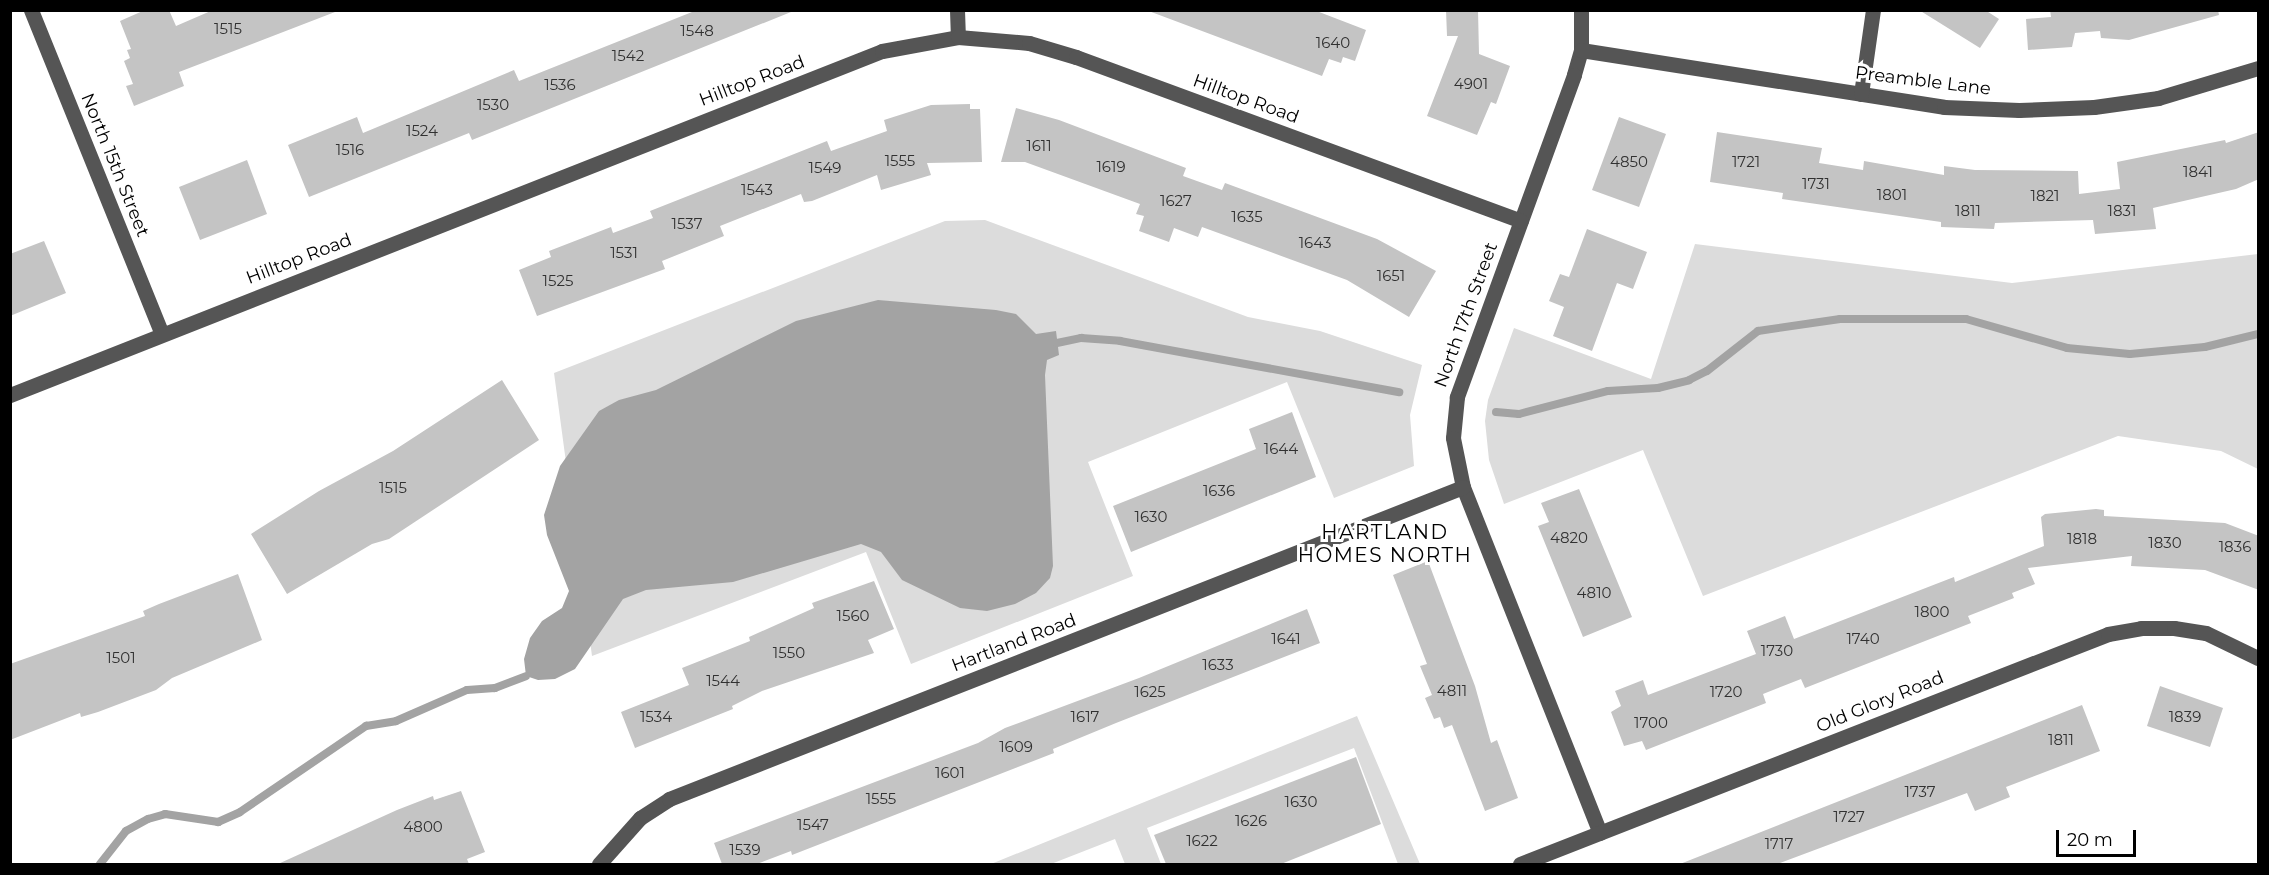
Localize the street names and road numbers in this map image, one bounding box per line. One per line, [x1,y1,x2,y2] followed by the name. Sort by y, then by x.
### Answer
[696,51,808,111] street label: Hilltop Road
[1854,62,1992,100] street label: Preamble Lane
[1190,70,1302,128] street label: Hilltop Road
[76,90,154,240] street label: North 15th Street
[243,229,355,289] street label: Hilltop Road
[1430,239,1502,391] street label: North 17th Street
[949,609,1079,677] street label: Hartland Road
[1813,667,1947,737] street label: Old Glory Road

